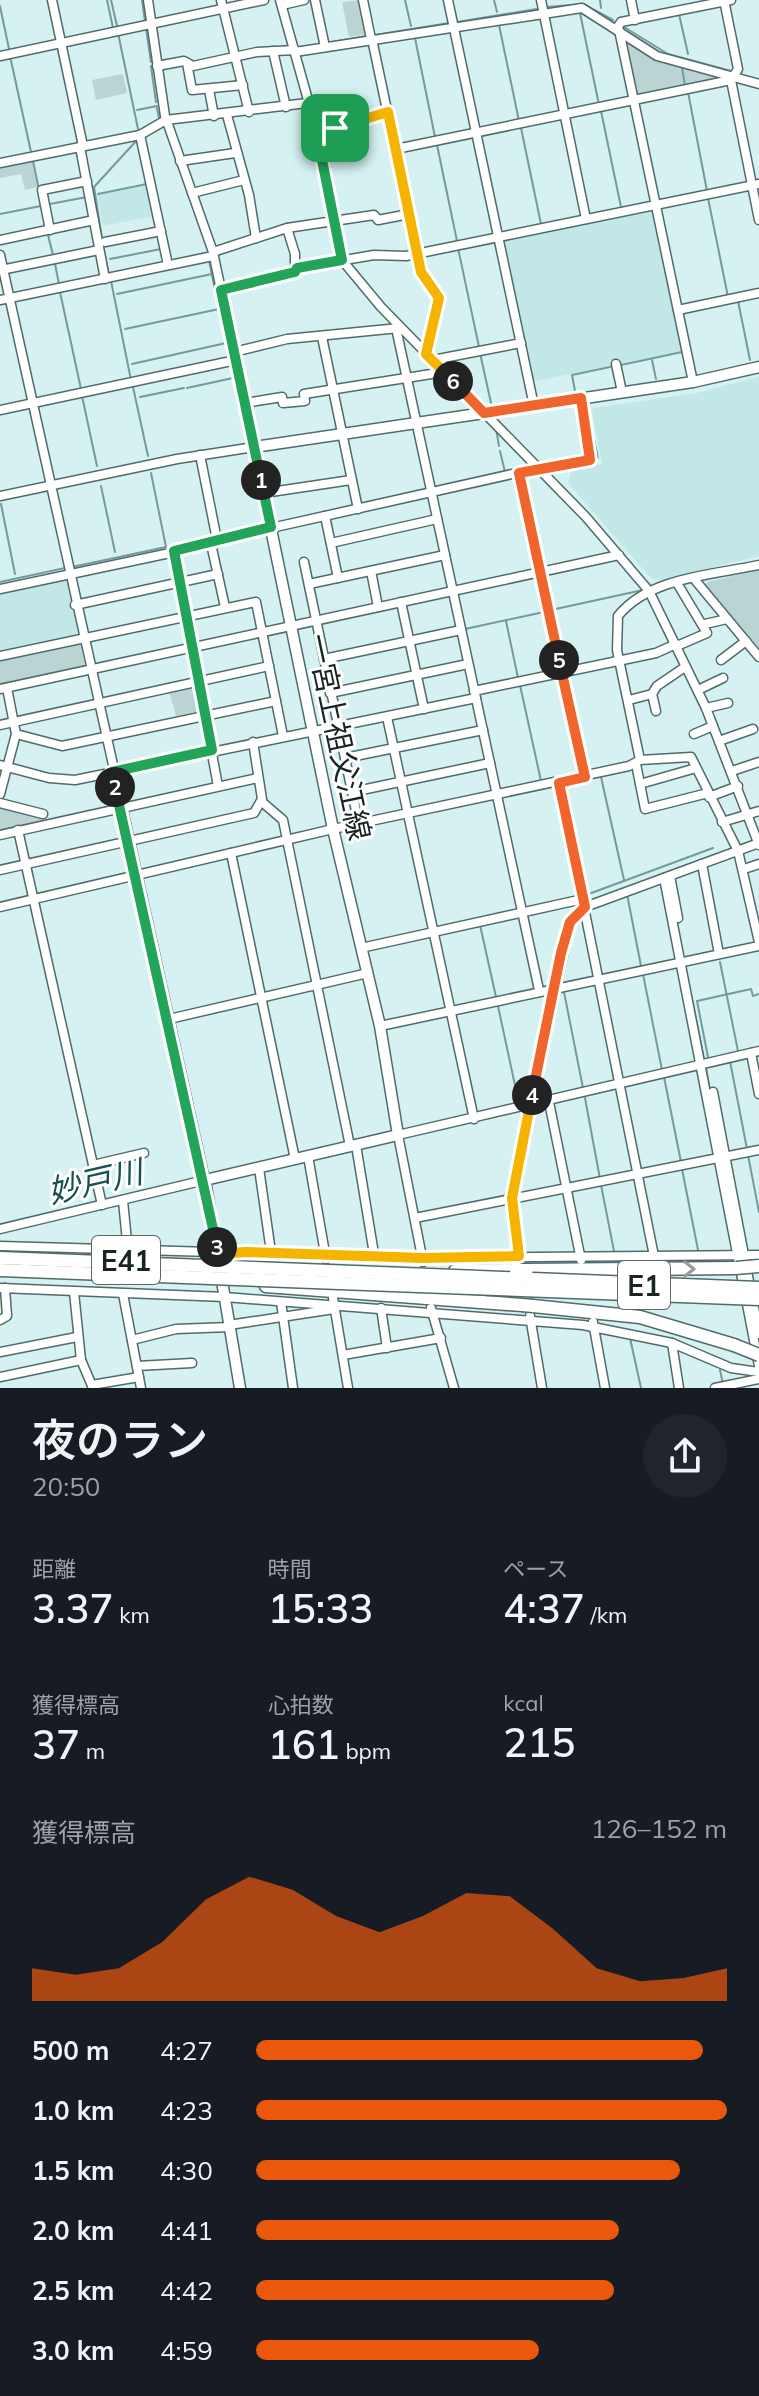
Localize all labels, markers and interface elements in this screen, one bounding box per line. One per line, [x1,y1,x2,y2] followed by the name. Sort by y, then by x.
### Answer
[301,94,369,162] pin
[313,106,357,150] icon: arrive
[433,361,473,401] pin: 6
[446,367,460,395] text: 6
[241,460,281,500] pin: 1
[254,466,268,494] text: 1
[299,630,379,844] street label: 一宮上祖父江線
[539,640,579,680] pin: 5
[552,646,566,674] text: 5
[95,767,135,807] pin: 2
[108,773,122,801] text: 2
[512,1075,552,1115] pin: 4
[525,1081,539,1109] text: 4
[44,1150,149,1211] water label: 妙戸川
[197,1227,237,1267] pin: 3
[210,1233,224,1261] text: 3
[92,1236,160,1284] road number: E41
[683,1260,696,1278] one-way arrow
[618,1261,670,1309] road number: E1
[32,1412,208,1467] text: 夜のラン
[643,1414,727,1498] button: share
[32,1470,100,1503] text: 20:50
[32,1555,76,1583] text: 距離
[268,1555,312,1583] text: 時間
[503,1555,568,1583] text: ペース
[32,1583,113,1633] text: 3.37
[268,1583,373,1633] text: 15:33
[503,1583,585,1633] text: 4:37
[113,1601,150,1629] text: km
[585,1601,627,1629] text: /km
[503,1689,544,1717] text: kcal
[32,1691,120,1719] text: 獲得標高
[268,1691,334,1719] text: 心拍数
[503,1717,575,1767] text: 215
[32,1719,80,1769] text: 37
[268,1719,340,1769] text: 161
[80,1737,105,1765] text: m
[340,1737,391,1765] text: bpm
[591,1812,727,1845] text: 126–152 m
[32,1816,136,1849] text: 獲得標高
[32,2034,109,2067] text: 500 m
[160,2034,213,2067] text: 4:27
[32,2094,115,2127] text: 1.0 km
[160,2094,213,2127] text: 4:23
[32,2154,115,2187] text: 1.5 km
[160,2154,213,2187] text: 4:30
[32,2214,115,2247] text: 2.0 km
[160,2214,213,2247] text: 4:41
[32,2274,115,2307] text: 2.5 km
[160,2274,213,2307] text: 4:42
[32,2334,115,2367] text: 3.0 km
[160,2334,213,2367] text: 4:59

